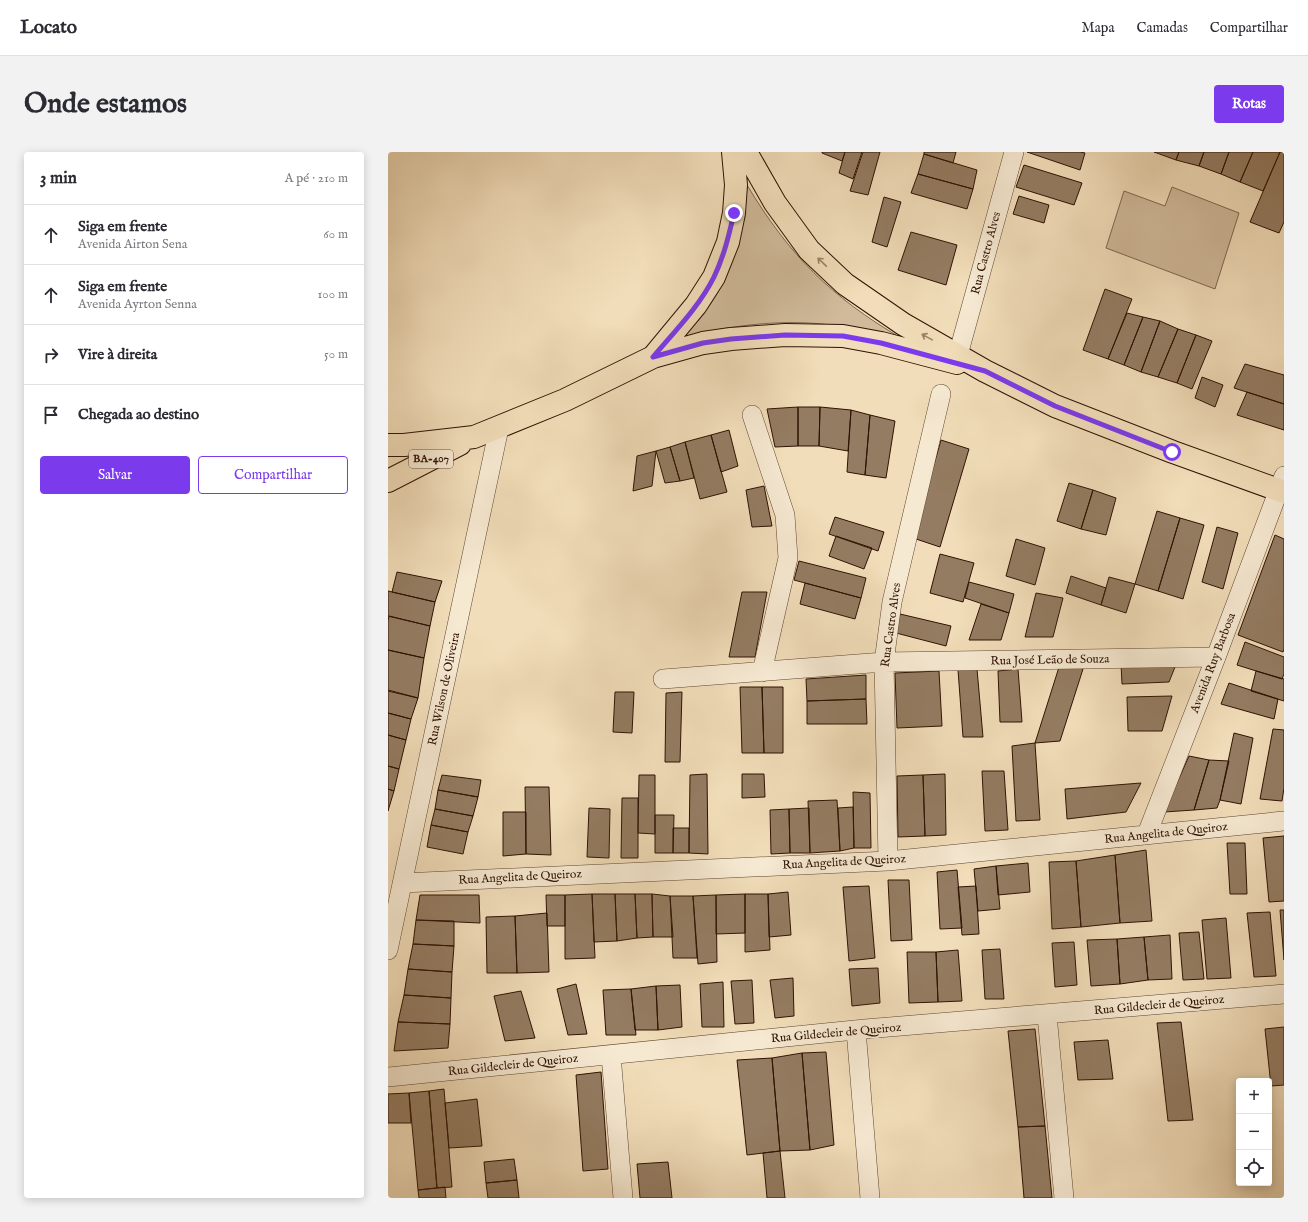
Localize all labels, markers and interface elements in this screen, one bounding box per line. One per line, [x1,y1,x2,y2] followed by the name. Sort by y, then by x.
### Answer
[20,16,77,40] text: Locato
[1082,19,1114,37] text: Mapa
[1136,19,1188,37] text: Camadas
[1210,19,1288,37] text: Compartilhar
[1214,85,1284,123] button: Rotas
[24,87,187,122] text: Onde estamos
[40,168,77,189] text: 3 min
[285,170,348,187] text: A pé · 210 m
[725,204,743,222] route end
[968,210,1004,296] street label: Rua Castro Alves
[78,217,167,236] text: Siga em frente
[40,224,62,246] icon: ahead
[323,226,348,243] text: 60 m
[78,236,187,253] text: Avenida Airton Sena
[817,257,827,267] one-way arrow
[78,277,167,296] text: Siga em frente
[40,284,62,306] icon: ahead
[318,286,348,303] text: 100 m
[78,296,197,313] text: Avenida Ayrton Senna
[921,333,933,341] one-way arrow
[40,344,62,366] icon: right
[78,345,157,364] text: Vire à direita
[324,346,348,363] text: 50 m
[40,404,62,426] icon: arrive
[78,405,199,424] text: Chegada ao destino
[1163,443,1181,461] route start
[409,450,453,468] road number: BA-407
[40,456,190,494] button: Salvar
[198,456,348,494] button: Compartilhar
[878,582,904,668] street label: Rua Castro Alves
[1187,610,1239,716] street label: Avenida Ruy Barbosa
[425,630,463,747] street label: Rua Wilson de Oliveira
[990,651,1110,670] street label: Rua José Leão de Souza
[1104,819,1229,847] street label: Rua Angelita de Queiroz
[782,851,907,873] street label: Rua Angelita de Queiroz
[458,866,583,888] street label: Rua Angelita de Queiroz
[1093,992,1225,1018] street label: Rua Gildecleir de Queiroz
[770,1020,902,1046] street label: Rua Gildecleir de Queiroz
[447,1051,579,1079] street label: Rua Gildecleir de Queiroz
[1236,1078,1272,1186] map controls
[1236,1078,1272,1114] button: +
[1236,1114,1272,1150] button: −
[1236,1150,1272,1186] button: locate

